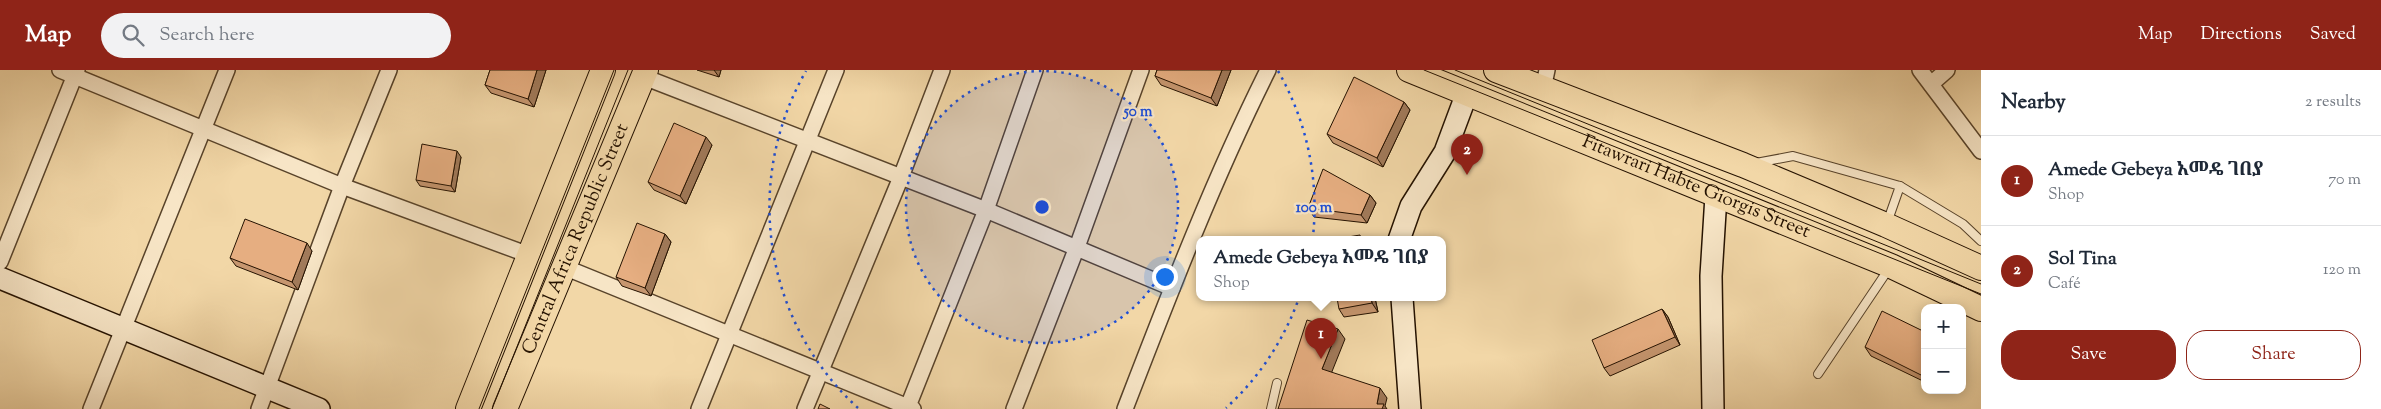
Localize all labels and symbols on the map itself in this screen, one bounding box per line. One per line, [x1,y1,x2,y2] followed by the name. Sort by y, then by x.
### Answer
[1123,102,1153,123] text: 50 m
[516,119,636,359] street label: Central Africa Republic Street
[1578,128,1815,245] street label: Fitawrari Habte Giorgis Street
[1451,134,1483,175] pin: 2
[1033,198,1051,216] centre of rings
[1296,198,1333,219] text: 100 m
[1152,264,1178,290] your location
[1305,318,1337,359] pin: 1

